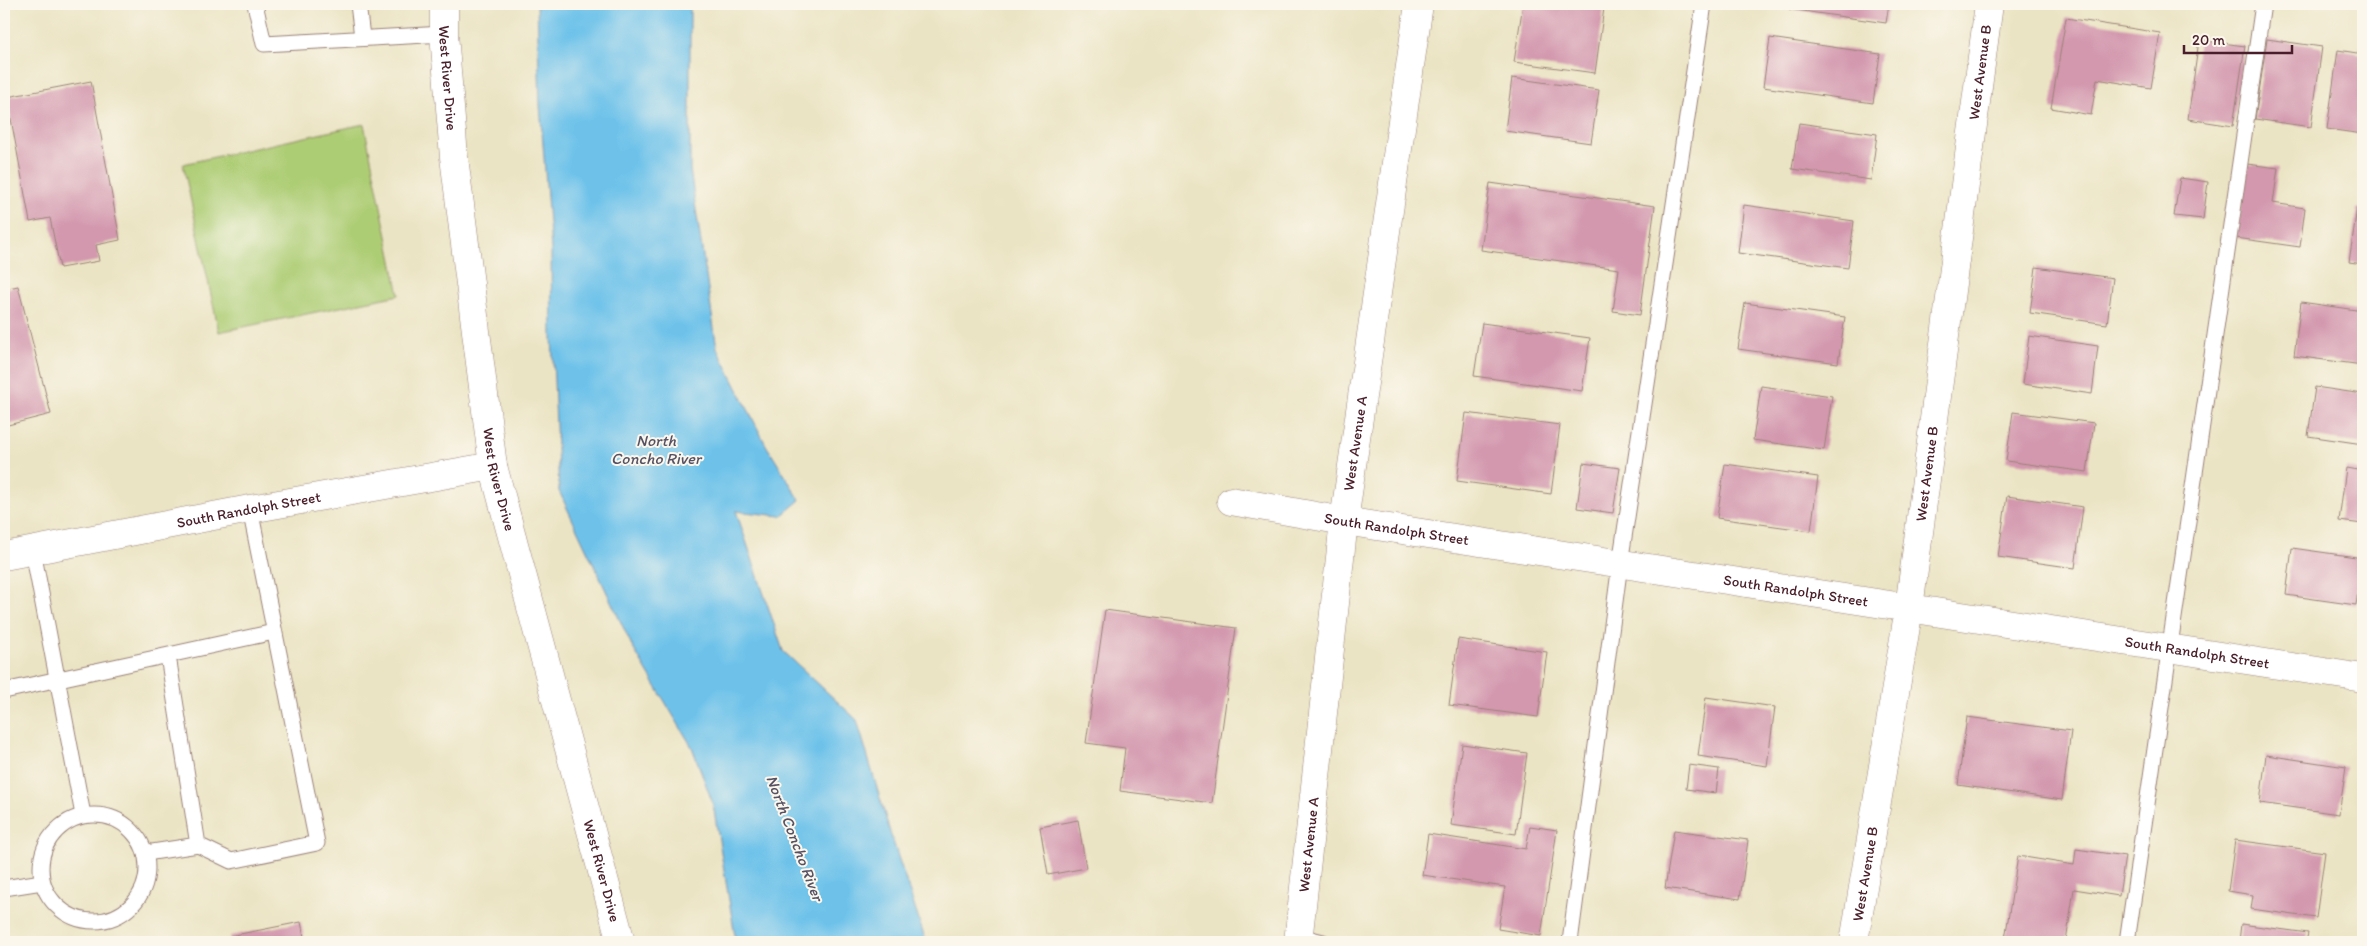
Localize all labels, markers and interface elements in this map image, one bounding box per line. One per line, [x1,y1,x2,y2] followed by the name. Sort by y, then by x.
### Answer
[2184,22,2292,54] scale bar
[1965,23,1995,121] street label: West Avenue B
[435,25,461,131] street label: West River Drive
[2192,31,2226,49] text: 20 m
[1339,394,1371,492] street label: West Avenue A
[1912,425,1942,522] street label: West Avenue B
[479,427,519,533] street label: West River Drive
[611,431,703,468] water label: North Concho River
[175,488,323,532] street label: South Randolph Street
[1323,509,1471,549] street label: South Randolph Street
[1722,571,1870,611] street label: South Randolph Street
[2124,632,2271,673] street label: South Randolph Street
[762,772,828,905] water label: North Concho River
[1294,796,1323,893] street label: West Avenue A
[579,818,624,924] street label: West River Drive
[1849,825,1882,923] street label: West Avenue B

